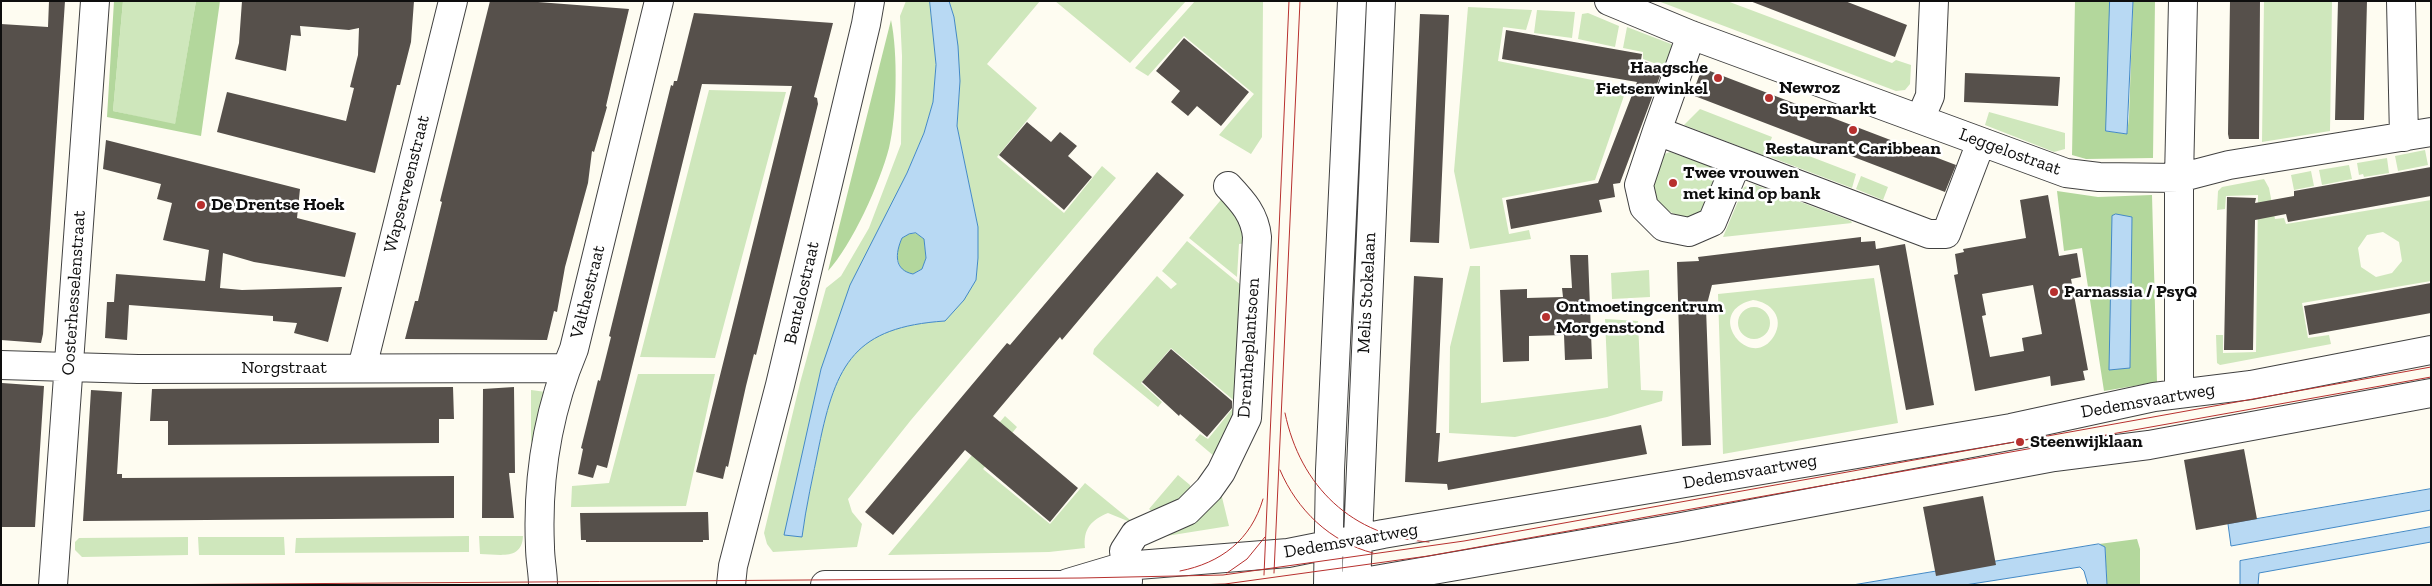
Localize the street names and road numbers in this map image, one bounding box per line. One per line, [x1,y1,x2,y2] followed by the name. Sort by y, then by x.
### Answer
[379,113,435,255] street label: Wapserveenstraat
[1956,124,2064,180] street label: Leggelostraat
[57,210,91,376] street label: Oosterhesselenstraat
[1353,232,1381,354] street label: Melis Stokelaan
[780,239,824,347] street label: Bentelostraat
[566,243,610,341] street label: Valthestraat
[1233,277,1265,419] street label: Drentheplantsoen
[241,357,327,379] street label: Norgstraat
[2079,379,2217,423] street label: Dedemsvaartweg
[1681,450,1819,494] street label: Dedemsvaartweg
[1282,519,1420,563] street label: Dedemsvaartweg

